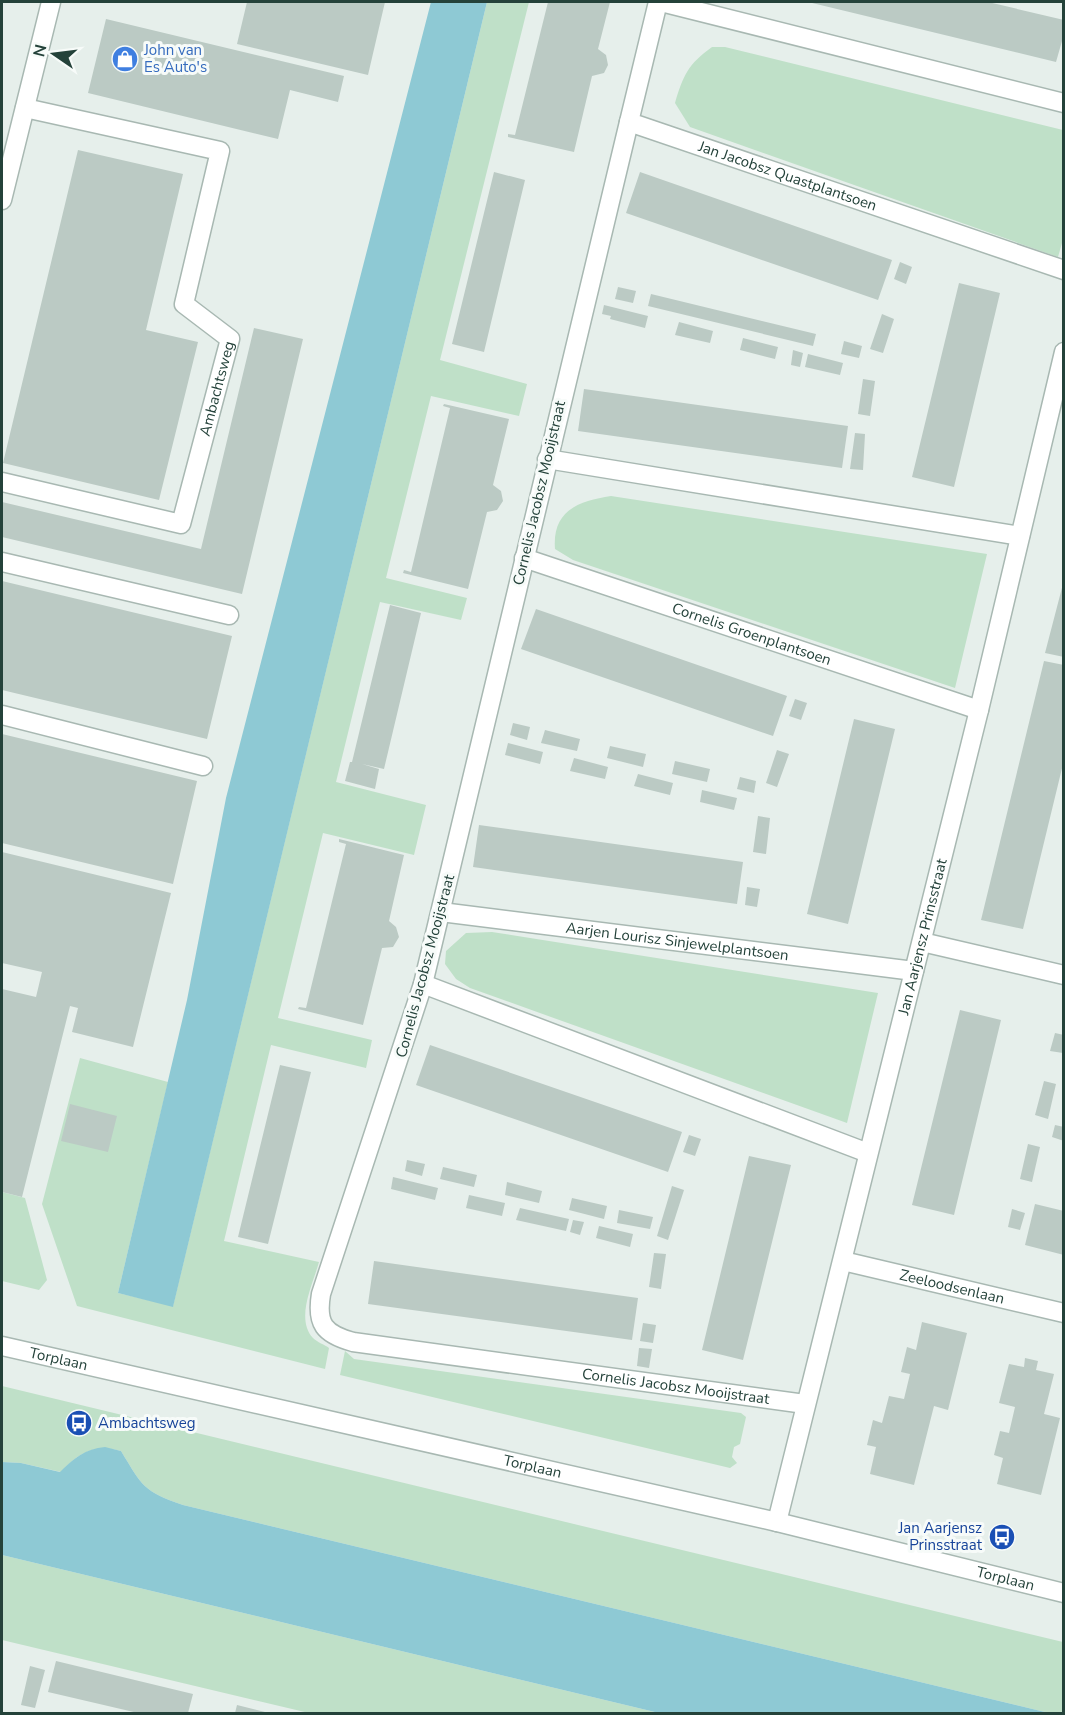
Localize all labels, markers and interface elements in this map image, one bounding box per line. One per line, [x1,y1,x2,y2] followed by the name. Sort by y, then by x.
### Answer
[24,24,84,84] north arrow
[143,40,207,77] place label: John van Es Auto's
[28,42,53,59] text: N
[110,44,140,74] shop icon: John van Es Auto's
[695,136,879,216] street label: Jan Jacobsz Quastplantsoen
[195,339,239,438] street label: Ambachtsweg
[508,398,570,587] street label: Cornelis Jacobsz Mooijstraat
[669,598,834,670] street label: Cornelis Groenplantsoen
[893,856,952,1018] street label: Jan Aarjensz Prinsstraat
[391,872,459,1060] street label: Cornelis Jacobsz Mooijstraat
[565,918,790,965] street label: Aarjen Lourisz Sinjewelplantsoen
[898,1265,1006,1309] street label: Zeeloodsenlaan
[27,1343,90,1375] street label: Torplaan
[581,1364,771,1409] street label: Cornelis Jacobsz Mooijstraat
[64,1408,94,1438] bus stop icon: Ambachtsweg
[98,1413,196,1433] place label: Ambachtsweg
[501,1450,564,1483] street label: Torplaan
[897,1518,983,1555] place label: Jan Aarjensz Prinsstraat
[987,1522,1017,1552] bus stop icon: Jan Aarjensz Prinsstraat
[974,1562,1037,1595] street label: Torplaan

